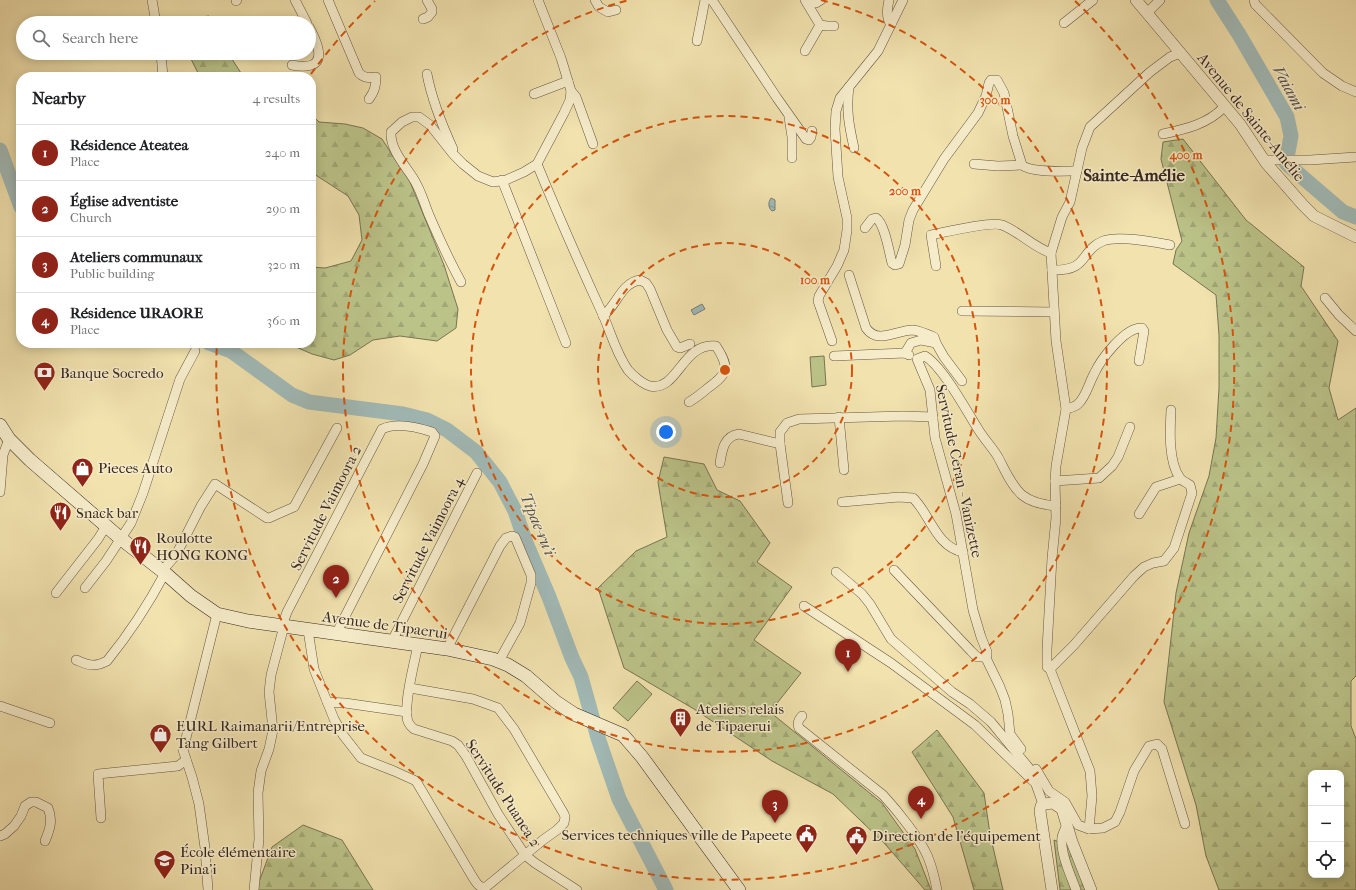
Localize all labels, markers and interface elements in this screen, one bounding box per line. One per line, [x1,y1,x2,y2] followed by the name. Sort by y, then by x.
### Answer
[16,16,316,60] search box
[30,27,52,49] icon: search
[62,29,138,47] text: Search here
[1193,48,1309,185] street label: Avenue de Sainte-Amélie
[1269,62,1310,115] water label: Vaiami
[32,88,86,108] text: Nearby
[253,91,300,106] text: 4 results
[980,93,1011,108] text: 300 m
[70,136,188,154] text: Résidence Ateatea
[43,145,47,160] text: 1
[265,145,300,160] text: 240 m
[1169,148,1203,163] text: 400 m
[70,154,100,169] text: Place
[1083,165,1185,185] district label: Sainte-Amélie
[889,184,922,198] text: 200 m
[70,192,178,210] text: Église adventiste
[42,201,48,216] text: 2
[266,201,300,216] text: 290 m
[70,210,112,225] text: Church
[70,248,203,266] text: Ateliers communaux
[42,257,48,272] text: 3
[267,257,300,272] text: 320 m
[70,266,155,281] text: Public building
[800,273,831,287] text: 100 m
[70,304,203,322] text: Résidence URAORE
[41,313,49,328] text: 4
[267,313,300,328] text: 360 m
[70,322,100,337] text: Place
[32,360,58,393] bank icon: Banque Socredo
[718,363,732,377] centre of rings
[60,364,164,382] place label: Banque Socredo
[932,383,986,560] street label: Servitude Ceran - Vanizette
[656,422,676,442] your location
[287,442,365,574] street label: Servitude Vaimoora 2
[70,455,96,488] shop icon: Pieces Auto
[98,459,173,477] place label: Pieces Auto
[388,473,468,606] street label: Servitude Vaimoora 4
[516,490,560,560] water label: Tipae-ru’i
[48,500,74,533] restaurant icon: Snack bar
[76,504,139,522] place label: Snack bar
[156,529,249,564] place label: Roulotte HONG KONG
[127,534,153,567] restaurant icon: Roulotte HONG KONG
[323,565,349,598] pin: 2
[320,607,449,643] street label: Avenue de Tipaerui
[835,639,861,672] pin: 1
[695,700,784,735] place label: Ateliers relais de Tipaerui
[667,705,693,738] building icon: Ateliers relais de Tipaerui
[176,717,366,752] place label: EURL Raimanarii/Entreprise Tang Gilbert
[148,722,174,755] shop icon: EURL Raimanarii/Entreprise Tang Gilbert
[462,736,545,850] street label: Servitude Puanea 2
[1308,770,1344,878] map controls
[1308,770,1344,806] button: +
[908,786,934,819] pin: 4
[762,790,788,823] pin: 3
[1308,806,1344,842] button: −
[794,822,820,855] public building icon: Services techniques ville de Papeete
[844,823,870,856] public building icon: Direction de l'équipement
[561,826,793,844] place label: Services techniques ville de Papeete
[872,827,1041,845] place label: Direction de l'équipement
[1308,842,1344,878] button: locate
[180,843,296,878] place label: École élémentaire Pina'i
[152,848,178,881] school or university icon: École élémentaire Pina'i

